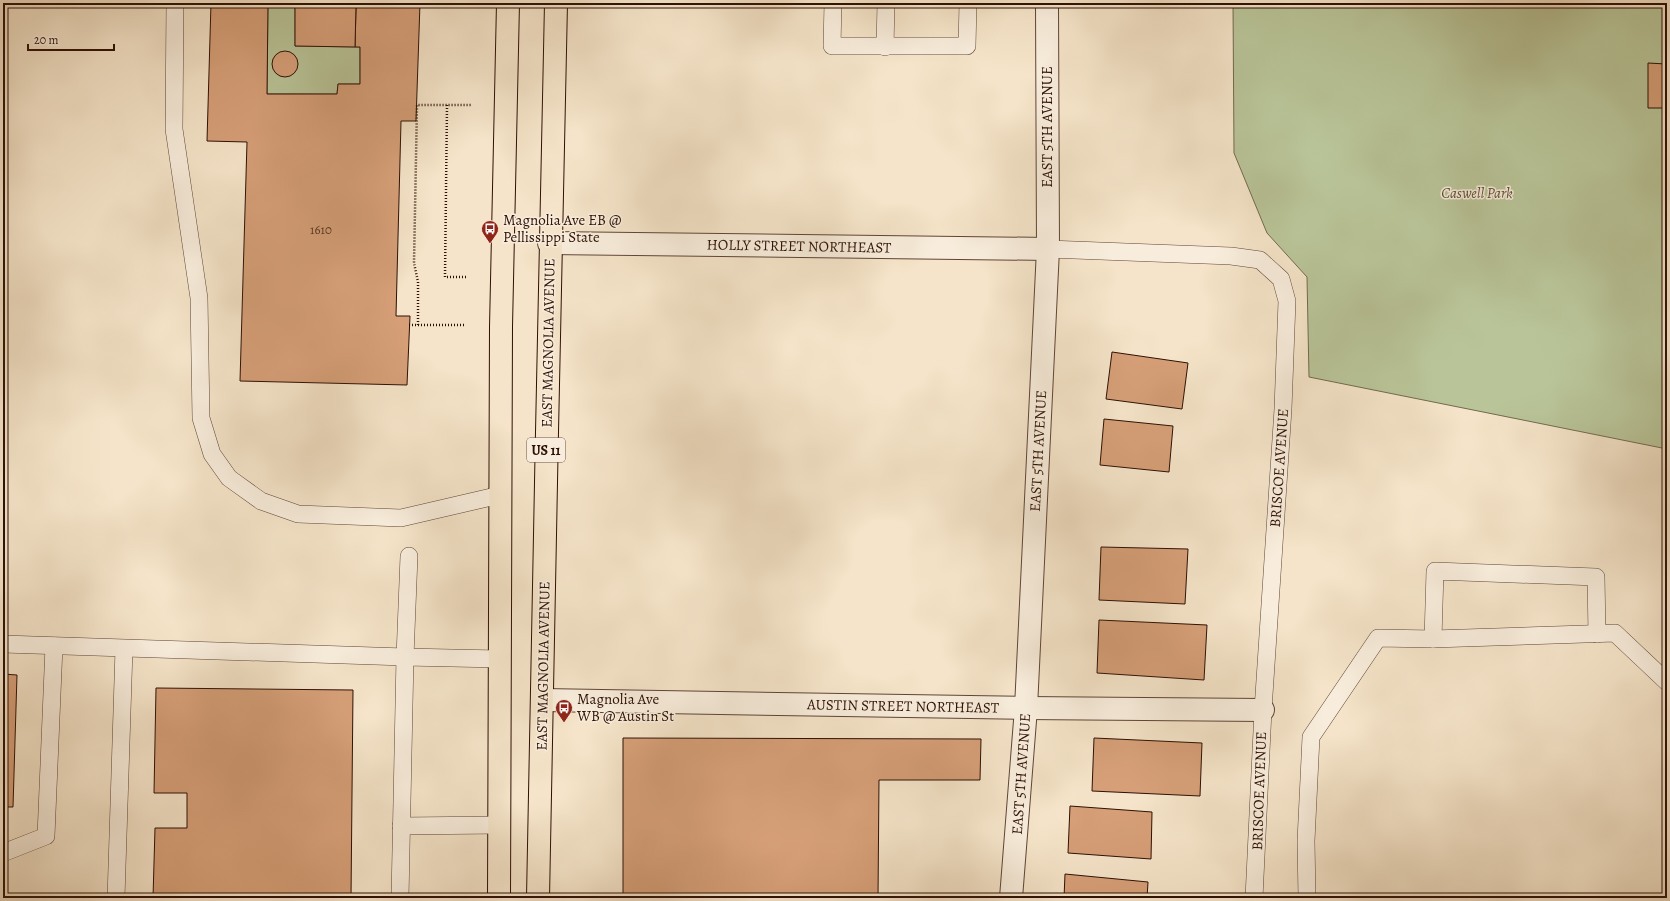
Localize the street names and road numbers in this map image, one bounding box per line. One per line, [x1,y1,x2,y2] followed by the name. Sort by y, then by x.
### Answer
[1037,66,1057,188] street label: EAST 5TH AVENUE
[706,234,892,258] street label: HOLLY STREET NORTHEAST
[537,258,559,428] street label: EAST MAGNOLIA AVENUE
[1025,390,1051,512] street label: EAST 5TH AVENUE
[1265,408,1293,528] street label: BRISCOE AVENUE
[527,438,565,462] road number: US 11
[532,581,554,751] street label: EAST MAGNOLIA AVENUE
[806,694,1000,718] street label: AUSTIN STREET NORTHEAST
[1007,713,1035,835] street label: EAST 5TH AVENUE
[1247,731,1271,851] street label: BRISCOE AVENUE

